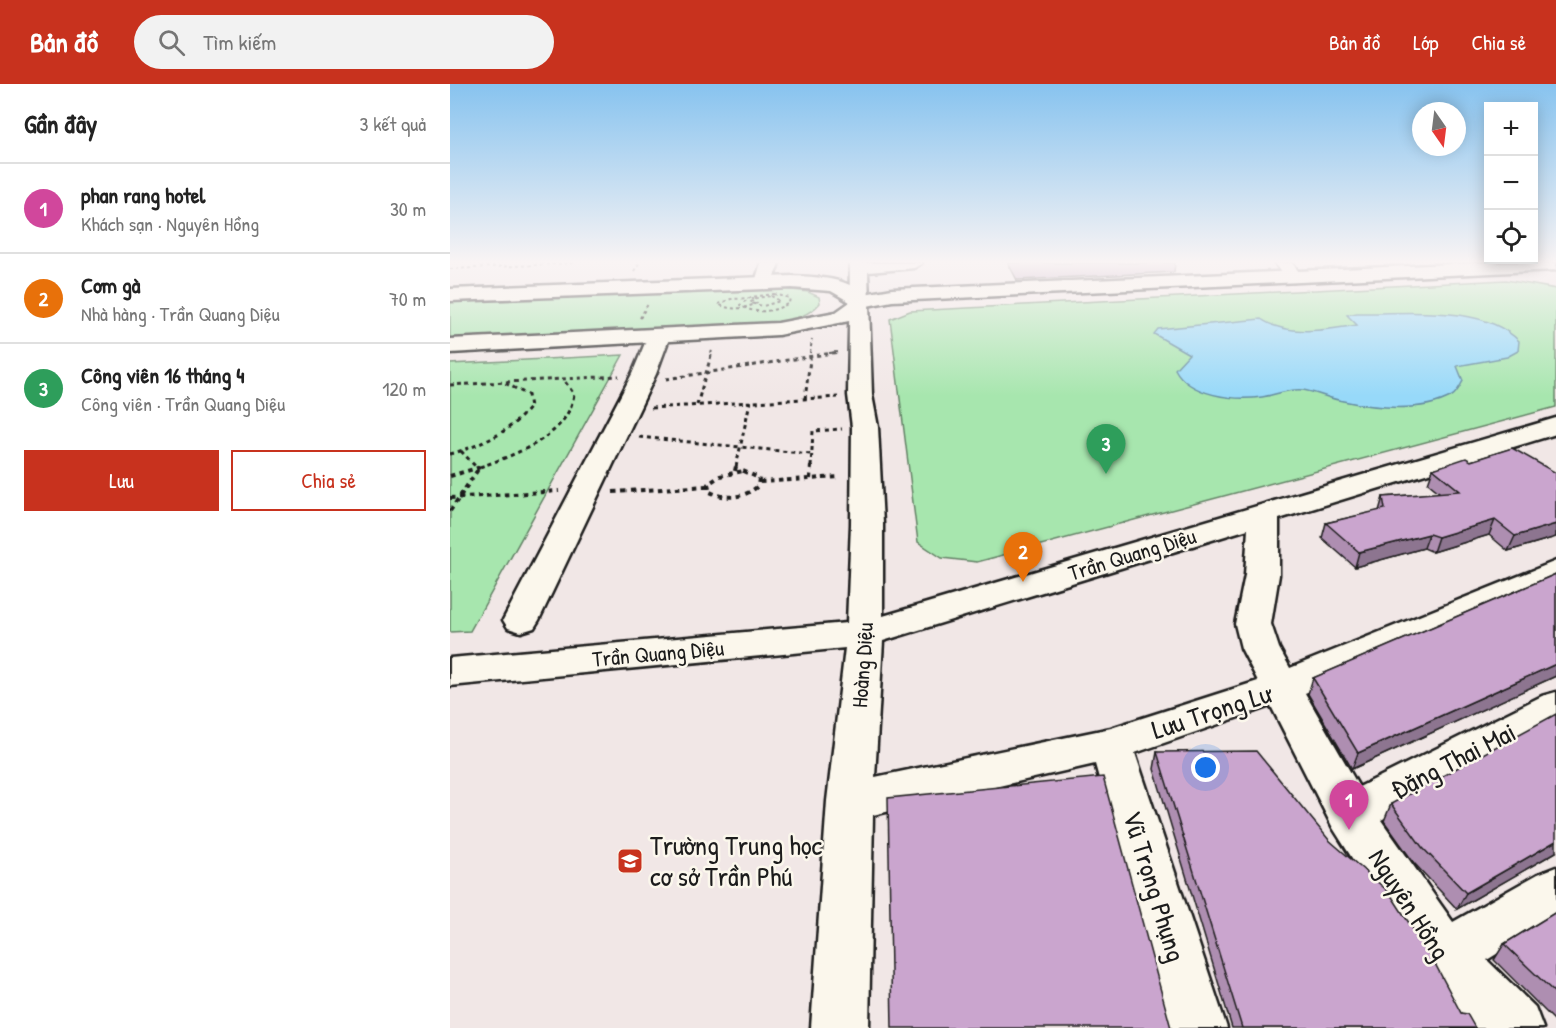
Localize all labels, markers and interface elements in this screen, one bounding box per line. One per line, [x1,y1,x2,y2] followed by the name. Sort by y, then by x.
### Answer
[134,15,554,69] search box
[30,23,98,61] text: Bản đồ
[155,26,188,59] icon: search
[203,27,276,57] text: Tìm kiếm
[1329,28,1380,57] text: Bản đồ
[1413,28,1438,57] text: Lớp
[1471,28,1526,57] text: Chia sẻ
[1412,102,1466,156] north arrow
[1484,102,1538,264] map controls
[1484,102,1538,156] button: +
[24,106,97,141] text: Gần đây
[360,110,426,137] text: 3 kết quả
[1484,156,1538,210] button: −
[81,180,205,210] text: phan rang hotel
[40,195,47,222] text: 1
[390,195,426,222] text: 30 m
[81,210,259,237] text: Khách sạn · Nguyên Hồng
[1484,210,1538,264] button: locate
[81,270,140,300] text: Cơm gà
[39,285,48,312] text: 2
[389,285,426,312] text: 70 m
[81,300,280,327] text: Nhà hàng · Trần Quang Diệu
[81,360,245,390] text: Công viên 16 tháng 4
[39,375,48,402] text: 3
[382,375,426,402] text: 120 m
[81,390,285,417] text: Công viên · Trần Quang Diệu
[1086,424,1126,474] pin: 3
[24,450,219,511] button: Lưu
[231,450,426,511] button: Chia sẻ
[1065,520,1200,588] street label: Trần Quang Diệu
[1004,532,1042,582] pin: 2
[844,621,880,709] street label: Hoàng Diệu
[591,632,725,674] street label: Trần Quang Diệu
[1147,674,1277,748] street label: Lưu Trọng Lư
[1385,713,1522,808] street label: Đặng Thai Mai
[1191,753,1220,782] your location
[1330,780,1368,830] pin: 1
[1114,806,1195,966] street label: Vũ Trọng Phụng
[650,827,823,894] place label: Trường Trung học cơ sở Trần Phú
[1360,842,1459,967] street label: Nguyên Hồng
[615,846,645,876] school or university icon: Trường Trung học cơ sở Trần Phú

